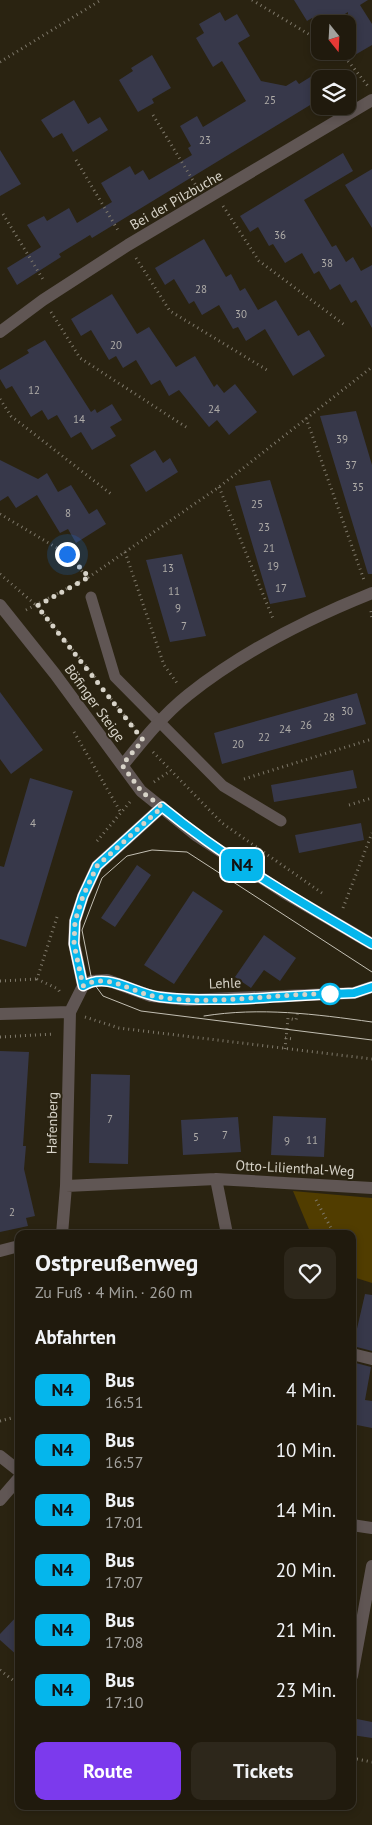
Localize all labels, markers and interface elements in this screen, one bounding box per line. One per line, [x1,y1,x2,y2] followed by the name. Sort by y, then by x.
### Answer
[311,15,356,60] north arrow
[311,15,356,115] map controls
[311,70,356,115] button: layers
[264,93,276,107] house number: 25
[199,133,211,147] house number: 23
[126,166,226,234] street label: Bei der Pilzbuche
[274,228,286,242] house number: 36
[321,256,333,270] house number: 38
[195,282,207,296] house number: 28
[235,307,247,321] house number: 30
[110,338,122,352] house number: 20
[28,383,40,397] house number: 12
[208,402,220,416] house number: 24
[73,412,85,426] house number: 14
[336,432,348,446] house number: 39
[345,458,357,472] house number: 37
[352,480,364,494] house number: 35
[251,497,263,511] house number: 25
[65,506,71,520] house number: 8
[258,520,270,534] house number: 23
[263,541,275,555] house number: 21
[55,542,80,567] your location
[267,559,279,573] house number: 19
[162,561,174,575] house number: 13
[275,581,287,595] house number: 17
[168,584,180,598] house number: 11
[175,601,181,615] house number: 9
[181,619,187,633] house number: 7
[61,661,129,745] street label: Böfinger Steige
[341,704,353,718] house number: 30
[323,710,335,724] house number: 28
[300,718,312,732] house number: 26
[279,722,291,736] house number: 24
[258,730,270,744] house number: 22
[232,737,244,751] house number: 20
[30,816,36,830] house number: 4
[220,849,264,881] line badge: N4
[231,853,253,876] text: N4
[209,973,241,993] street label: Lehle
[319,983,341,1005] unlabelled marker
[42,1092,62,1154] street label: Hafenberg
[107,1112,113,1126] house number: 7
[222,1128,228,1142] house number: 7
[193,1130,199,1144] house number: 5
[306,1133,318,1147] house number: 11
[284,1134,290,1148] house number: 9
[235,1156,355,1180] street label: Otto-Lilienthal-Weg
[9,1205,15,1219] house number: 2
[35,1247,199,1278] text: Ostpreußenweg
[284,1247,336,1299] button: heart
[35,1282,193,1302] text: Zu Fuß · 4 Min. · 260 m
[35,1325,116,1349] text: Abfahrten
[105,1368,134,1392] text: Bus
[51,1378,74,1401] text: N4
[286,1378,336,1402] text: 4 Min.
[105,1392,143,1412] text: 16:51
[105,1428,134,1452] text: Bus
[51,1438,74,1461] text: N4
[276,1438,336,1462] text: 10 Min.
[105,1452,143,1472] text: 16:57
[105,1488,134,1512] text: Bus
[51,1498,74,1521] text: N4
[276,1498,336,1522] text: 14 Min.
[105,1512,143,1532] text: 17:01
[105,1548,134,1572] text: Bus
[51,1558,74,1581] text: N4
[276,1558,336,1582] text: 20 Min.
[105,1572,143,1592] text: 17:07
[105,1608,134,1632] text: Bus
[51,1618,74,1641] text: N4
[276,1618,336,1642] text: 21 Min.
[105,1632,143,1652] text: 17:08
[105,1668,134,1692] text: Bus
[51,1678,74,1701] text: N4
[276,1678,336,1702] text: 23 Min.
[105,1692,143,1712] text: 17:10
[35,1742,181,1800] button: Route
[191,1742,336,1800] button: Tickets

